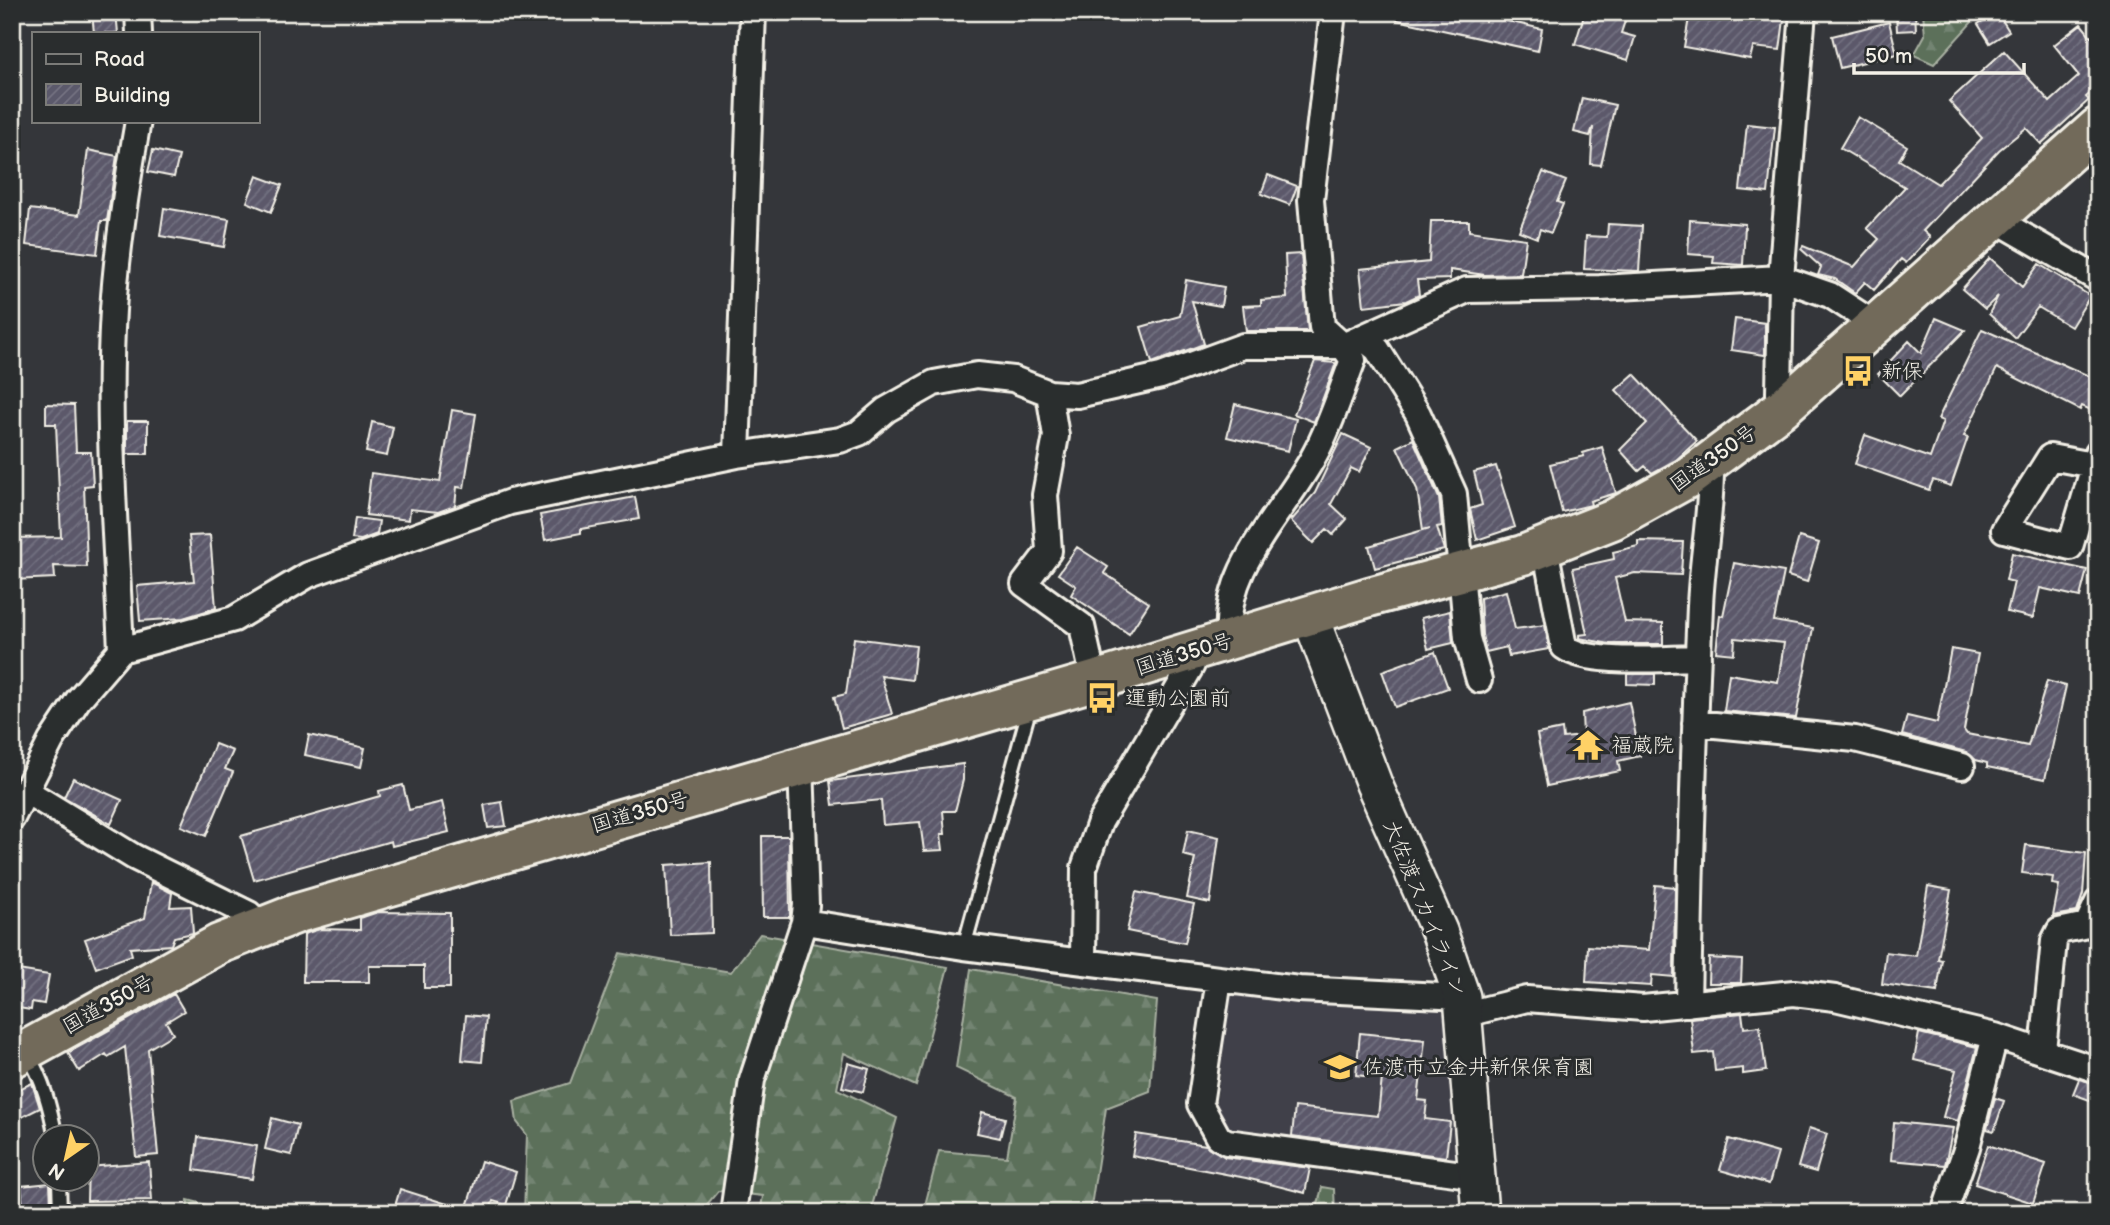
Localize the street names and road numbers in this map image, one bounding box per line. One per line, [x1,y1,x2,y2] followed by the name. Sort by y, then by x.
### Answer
[1665,419,1762,497] street label: 国道350号
[1133,628,1236,681] street label: 国道350号
[588,787,692,838] street label: 国道350号
[1378,816,1471,1000] street label: 大佐渡スカイライン
[58,969,158,1040] street label: 国道350号

